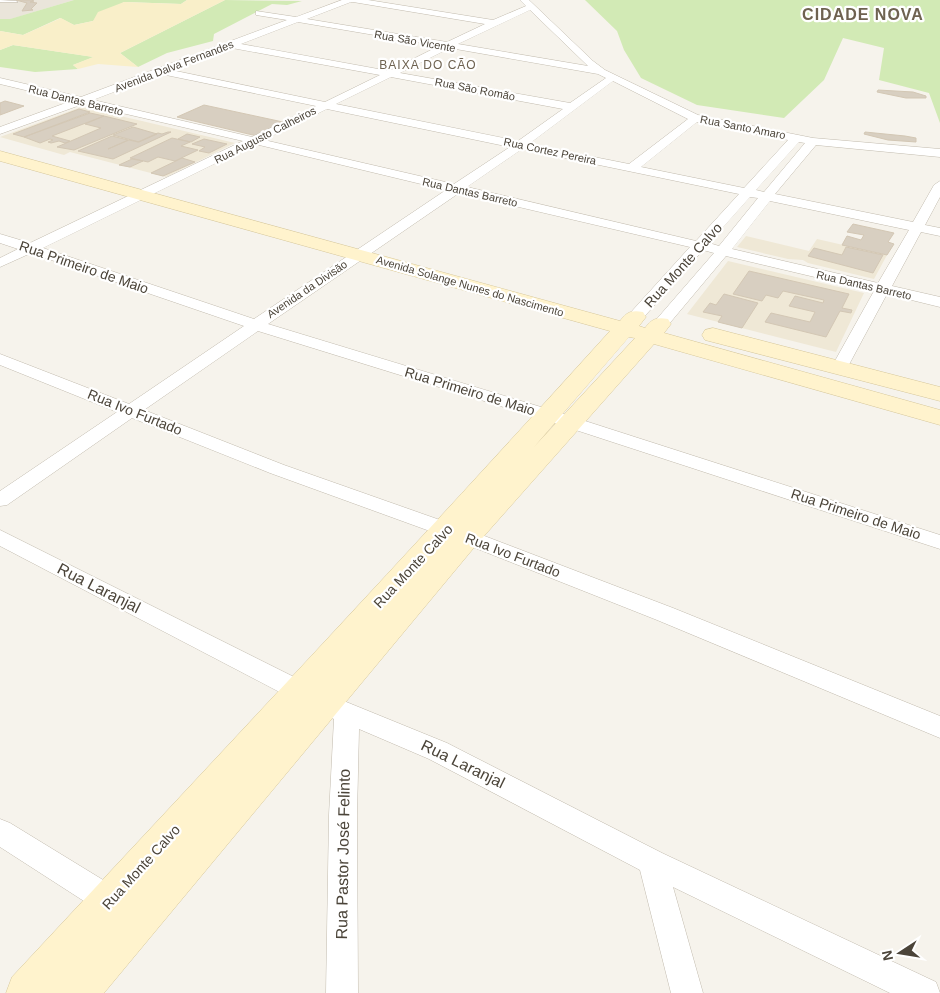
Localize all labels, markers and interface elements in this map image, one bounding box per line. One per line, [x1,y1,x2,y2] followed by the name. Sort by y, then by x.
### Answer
[802,6,924,23] district label: CIDADE NOVA
[373,28,457,54] street label: Rua São Vicente
[113,38,236,94] street label: Avenida Dalva Fernandes
[379,58,477,72] district label: BAIXA DO CÃO
[434,75,516,103] street label: Rua São Romão
[27,82,125,118] street label: Rua Dantas Barreto
[212,104,318,166] street label: Rua Augusto Calheiros
[699,113,787,141] street label: Rua Santo Amaro
[503,135,598,167] street label: Rua Cortez Pereira
[421,175,519,209] street label: Rua Dantas Barreto
[641,219,725,311] street label: Rua Monte Calvo
[17,237,151,297] street label: Rua Primeiro de Maio
[375,253,565,319] street label: Avenida Solange Nunes do Nascimento
[265,258,349,320] street label: Avenida da Divisão
[815,268,913,302] street label: Rua Dantas Barreto
[403,364,537,419] street label: Rua Primeiro de Maio
[85,386,185,438] street label: Rua Ivo Furtado
[789,485,923,543] street label: Rua Primeiro de Maio
[370,521,456,611] street label: Rua Monte Calvo
[463,530,563,581] street label: Rua Ivo Furtado
[55,560,143,616] street label: Rua Laranjal
[418,736,508,792] street label: Rua Laranjal
[333,768,353,940] street label: Rua Pastor José Felinto
[99,821,183,913] street label: Rua Monte Calvo
[875,928,925,978] north arrow
[878,949,896,962] text: N

